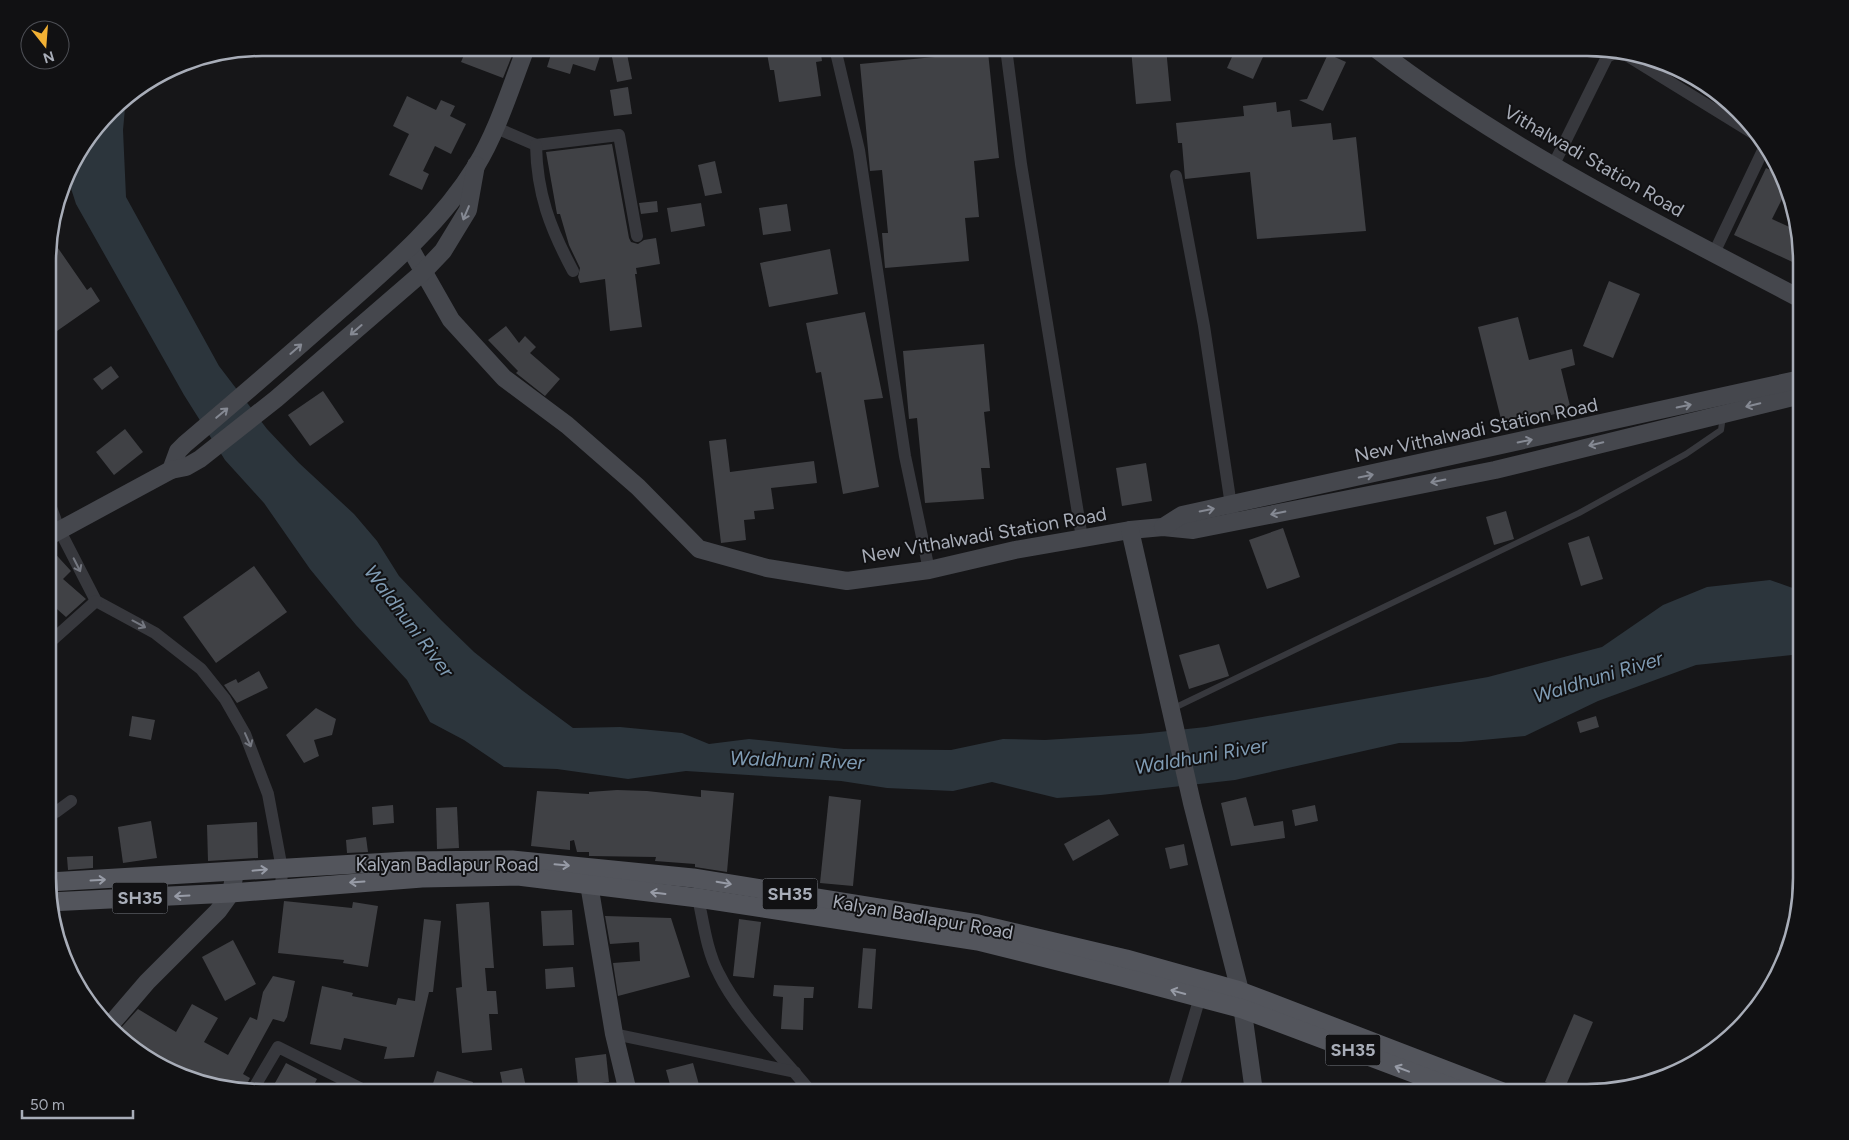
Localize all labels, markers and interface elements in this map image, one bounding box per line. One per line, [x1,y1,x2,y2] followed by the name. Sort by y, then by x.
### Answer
[20,20,70,70] north arrow
[41,47,56,67] text: N
[1500,100,1688,222] street label: Vithalwadi Station Road
[461,205,470,220] one-way arrow
[349,324,362,336] one-way arrow
[290,343,303,355] one-way arrow
[1352,393,1600,467] street label: New Vithalwadi Station Road
[1675,401,1691,410] one-way arrow
[1746,401,1762,410] one-way arrow
[215,407,228,418] one-way arrow
[1516,436,1532,445] one-way arrow
[1588,440,1604,449] one-way arrow
[1358,471,1374,480] one-way arrow
[1430,477,1446,487] one-way arrow
[860,502,1108,568] street label: New Vithalwadi Station Road
[1199,505,1215,515] one-way arrow
[1271,509,1287,518] one-way arrow
[72,558,82,573] one-way arrow
[359,560,460,683] water label: Waldhuni River
[131,619,146,629] one-way arrow
[1530,646,1667,708] water label: Waldhuni River
[243,732,253,747] one-way arrow
[1133,732,1270,779] water label: Waldhuni River
[729,746,866,774] water label: Waldhuni River
[355,853,539,876] street label: Kalyan Badlapur Road
[554,860,570,870] one-way arrow
[252,866,268,875] one-way arrow
[90,875,106,884] one-way arrow
[349,878,365,887] one-way arrow
[715,879,731,889] one-way arrow
[762,879,818,910] road number: SH35
[112,882,168,914] road number: SH35
[651,888,667,898] one-way arrow
[831,890,1015,944] street label: Kalyan Badlapur Road
[175,891,191,900] one-way arrow
[1171,987,1187,996] one-way arrow
[1326,1034,1380,1066] road number: SH35
[1395,1064,1410,1073] one-way arrow
[22,1088,134,1120] scale bar
[30,1096,65,1114] text: 50 m

